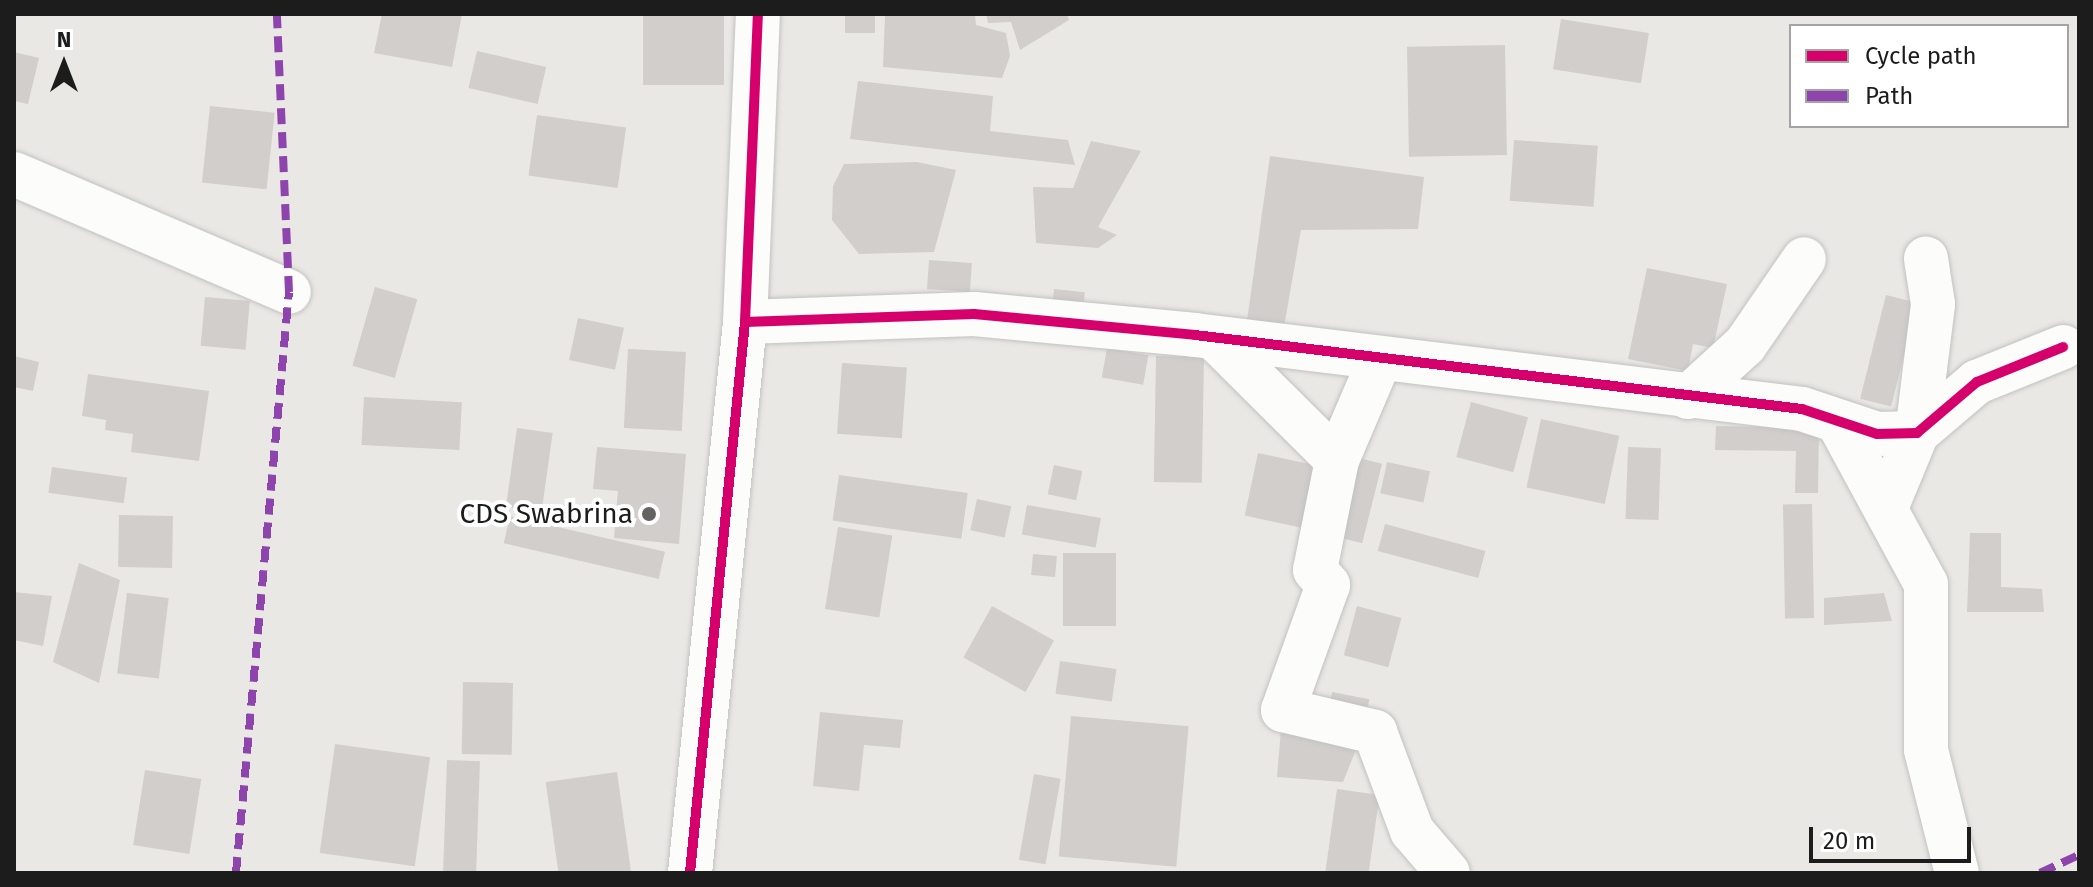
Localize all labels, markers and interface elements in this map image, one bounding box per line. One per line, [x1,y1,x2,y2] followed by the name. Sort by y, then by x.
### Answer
[24,24,104,104] north arrow
[1789,24,2069,128] legend
[57,26,71,53] text: N
[1865,42,1977,70] text: Cycle path
[1865,82,1913,110] text: Path
[459,497,633,531] place label: CDS Swabrina
[640,505,658,523] marker: CDS Swabrina
[1813,811,1975,861] scale bar
[1823,827,1875,855] text: 20 m

